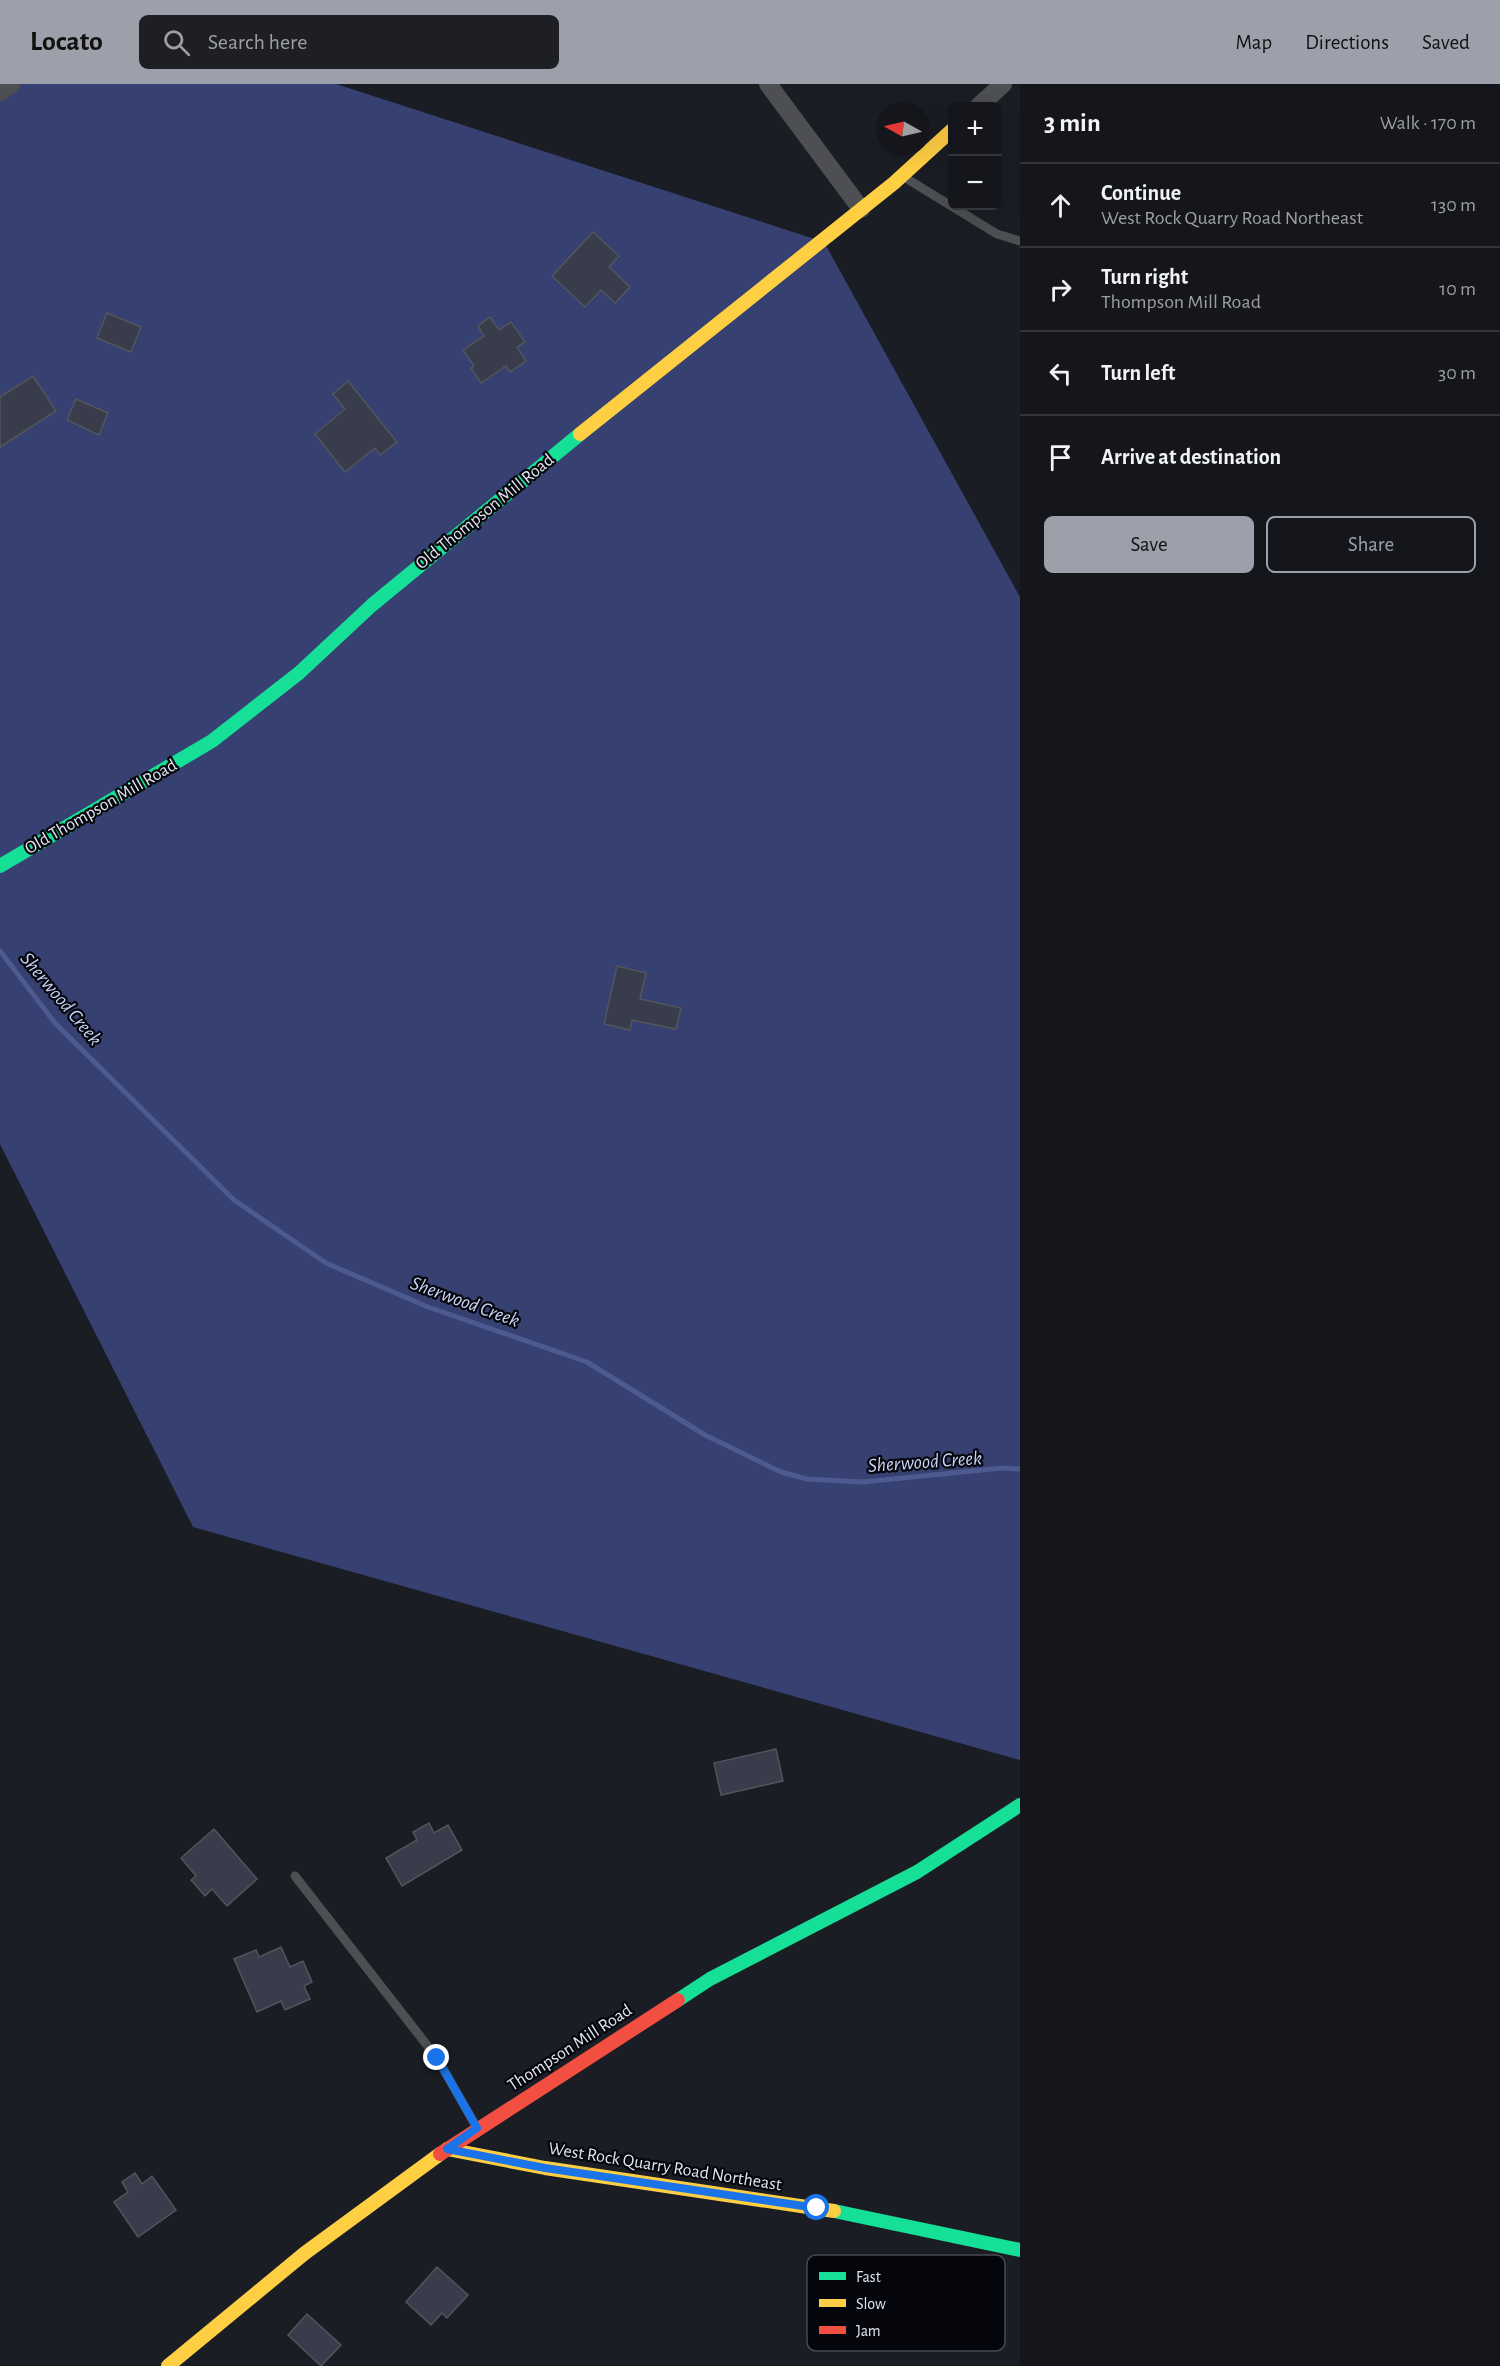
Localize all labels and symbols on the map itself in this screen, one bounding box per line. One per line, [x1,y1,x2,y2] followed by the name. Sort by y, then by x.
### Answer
[876,102,930,156] north arrow
[412,451,558,573] street label: Old Thompson Mill Road
[22,756,180,858] street label: Old Thompson Mill Road
[17,949,105,1049] water label: Sherwood Creek
[408,1273,522,1331] water label: Sherwood Creek
[867,1448,983,1476] water label: Sherwood Creek
[505,2001,635,2095] street label: Thompson Mill Road
[423,2044,449,2070] route end
[547,2140,783,2194] street label: West Rock Quarry Road Northeast
[803,2194,829,2220] route start
[807,2255,1005,2351] legend
[856,2269,881,2285] text: Fast
[856,2296,886,2312] text: Slow
[856,2323,881,2339] text: Jam

